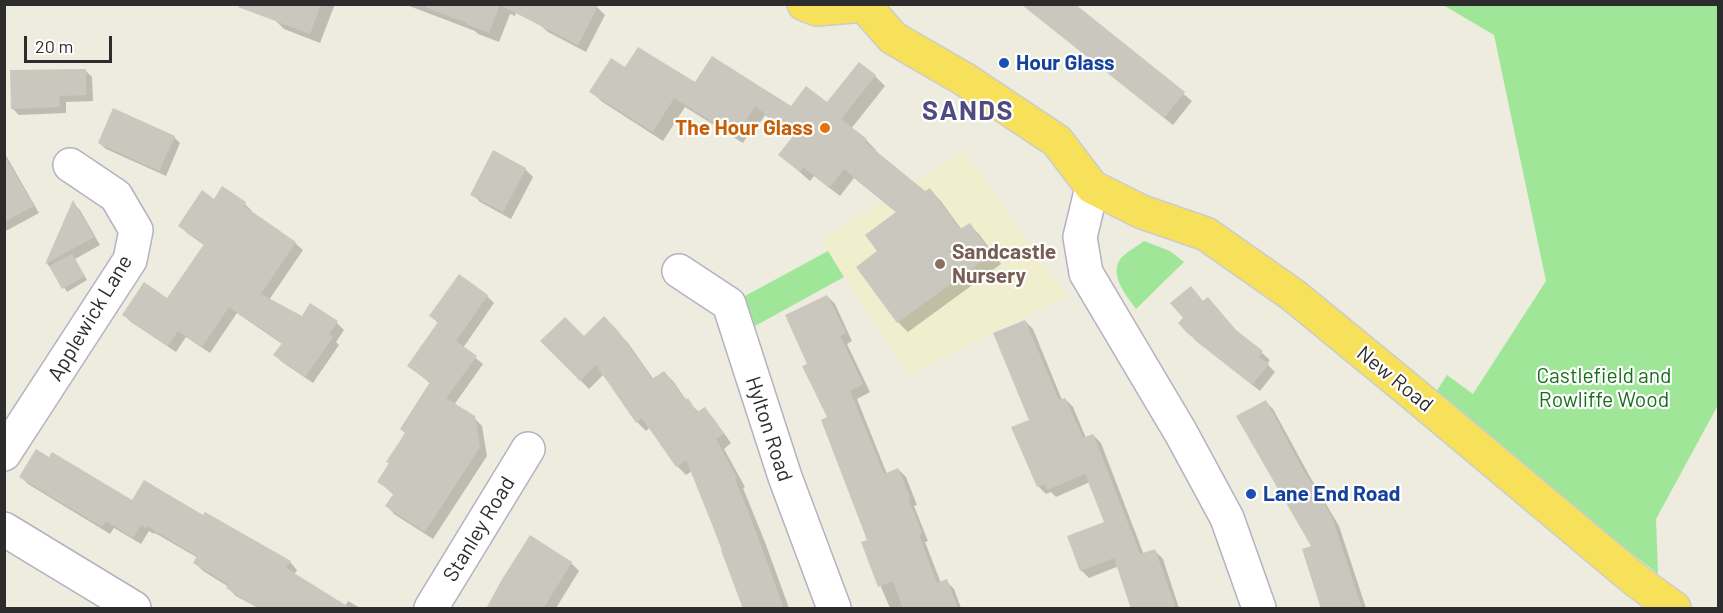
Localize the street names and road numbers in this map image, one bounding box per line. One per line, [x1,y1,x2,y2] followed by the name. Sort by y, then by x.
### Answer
[42,250,138,386] street label: Applewick Lane
[1352,341,1438,417] street label: New Road
[740,373,798,485] street label: Hylton Road
[438,472,520,586] street label: Stanley Road

